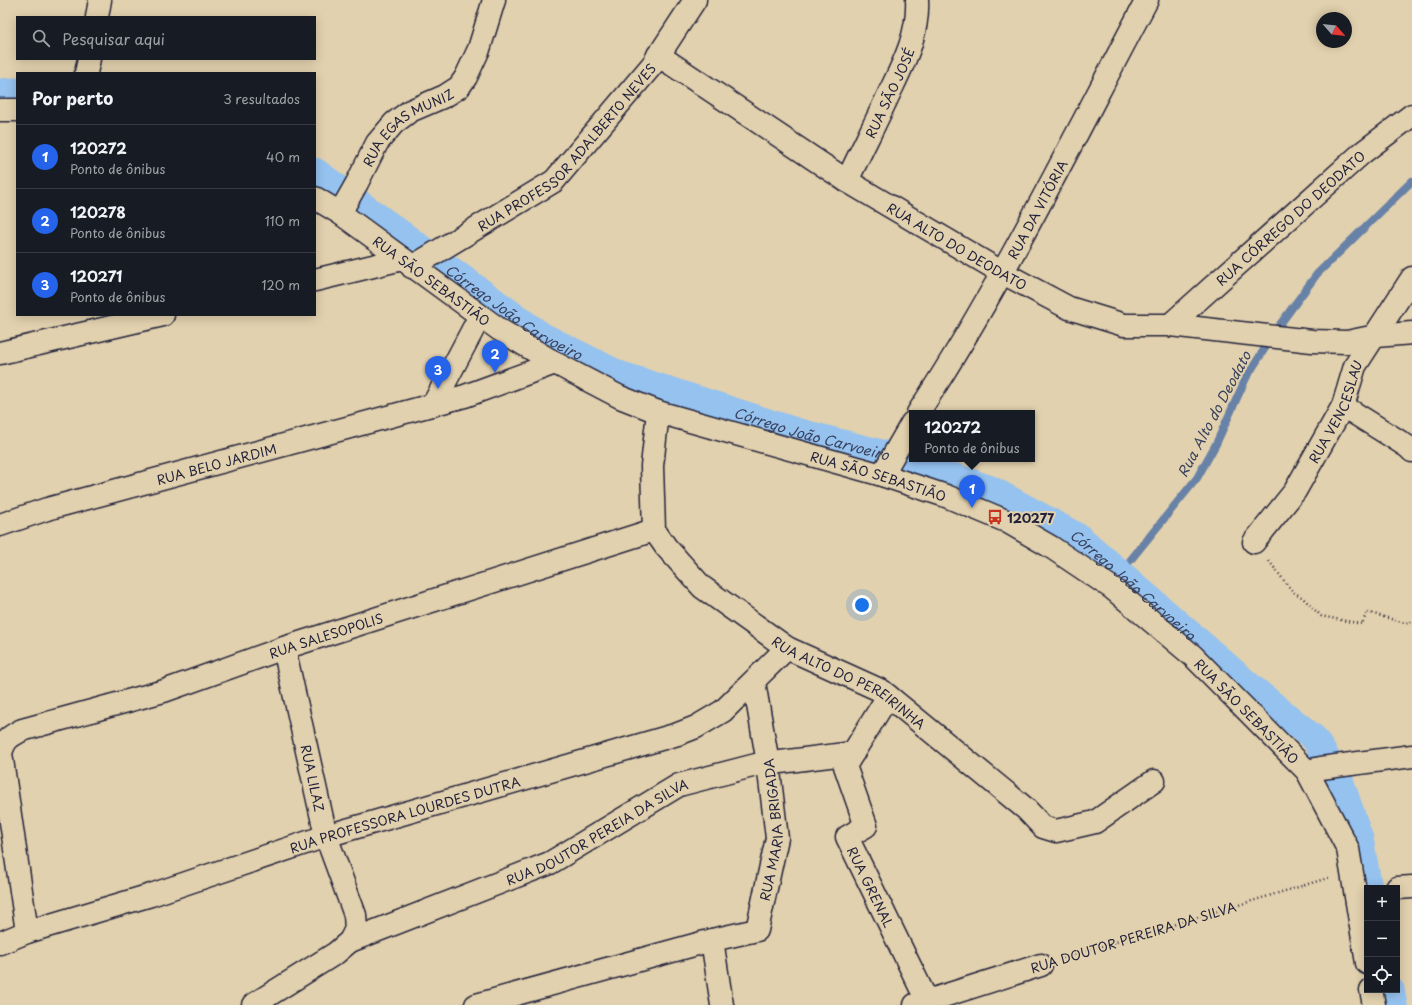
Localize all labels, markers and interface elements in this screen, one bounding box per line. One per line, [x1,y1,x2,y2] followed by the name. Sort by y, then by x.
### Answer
[1316,12,1352,48] north arrow
[16,16,316,60] search box
[30,27,52,49] icon: search
[62,27,165,50] text: Pesquisar aqui
[860,45,918,141] street label: RUA SÃO JOSÉ
[473,59,660,235] street label: RUA PROFESSOR ADALBERTO NEVES
[357,84,457,170] street label: RUA EGAS MUNIZ
[32,85,113,111] text: Por perto
[223,89,300,108] text: 3 resultados
[70,136,127,159] text: 120272
[1211,146,1369,289] street label: RUA CÓRREGO DO DEODATO
[42,147,48,166] text: 1
[266,147,300,166] text: 40 m
[1002,156,1071,262] street label: RUA DA VITÓRIA
[70,159,165,178] text: Ponto de ônibus
[884,197,1031,294] street label: RUA ALTO DO DEODATO
[70,200,126,223] text: 120278
[40,211,50,230] text: 2
[265,211,300,230] text: 110 m
[70,223,165,242] text: Ponto de ônibus
[369,231,494,330] street label: RUA SÃO SEBASTIÃO
[441,259,587,365] water label: Córrego João Carvoeiro
[70,264,122,287] text: 120271
[41,275,49,294] text: 3
[261,275,300,294] text: 120 m
[70,287,165,306] text: Ponto de ônibus
[482,340,508,373] pin: 2
[1172,346,1257,481] water label: Rua Alto do Deodato
[425,356,451,389] pin: 3
[1303,356,1366,466] street label: RUA VENCESLAU
[731,401,893,465] water label: Córrego João Carvoeiro
[909,410,1035,462] popup
[924,415,981,438] text: 120272
[154,438,278,489] street label: RUA BELO JARDIM
[924,438,1020,457] text: Ponto de ônibus
[808,446,949,505] street label: RUA SÃO SEBASTIÃO
[959,475,985,508] pin: 1
[986,508,1004,526] bus stop icon: 120277
[1007,508,1054,527] place label: 120277
[1067,524,1201,646] water label: Córrego João Carvoeiro
[852,595,872,615] your location
[266,608,385,662] street label: RUA SALESOPOLIS
[769,631,930,733] street label: RUA ALTO DO PEREIRINHA
[1191,654,1304,767] street label: RUA SÃO SEBASTIÃO
[297,743,329,814] street label: RUA LILAZ
[754,757,787,903] street label: RUA MARIA BRIGADA
[287,771,522,857] street label: RUA PROFESSORA LOURDES DUTRA
[503,774,690,889] street label: RUA DOUTOR PEREIA DA SILVA
[843,843,899,930] street label: RUA GRENAL
[1364,885,1400,993] map controls
[1364,885,1400,921] button: +
[1028,897,1238,977] street label: RUA DOUTOR PEREIRA DA SILVA
[1364,921,1400,957] button: −
[1364,957,1400,993] button: locate

